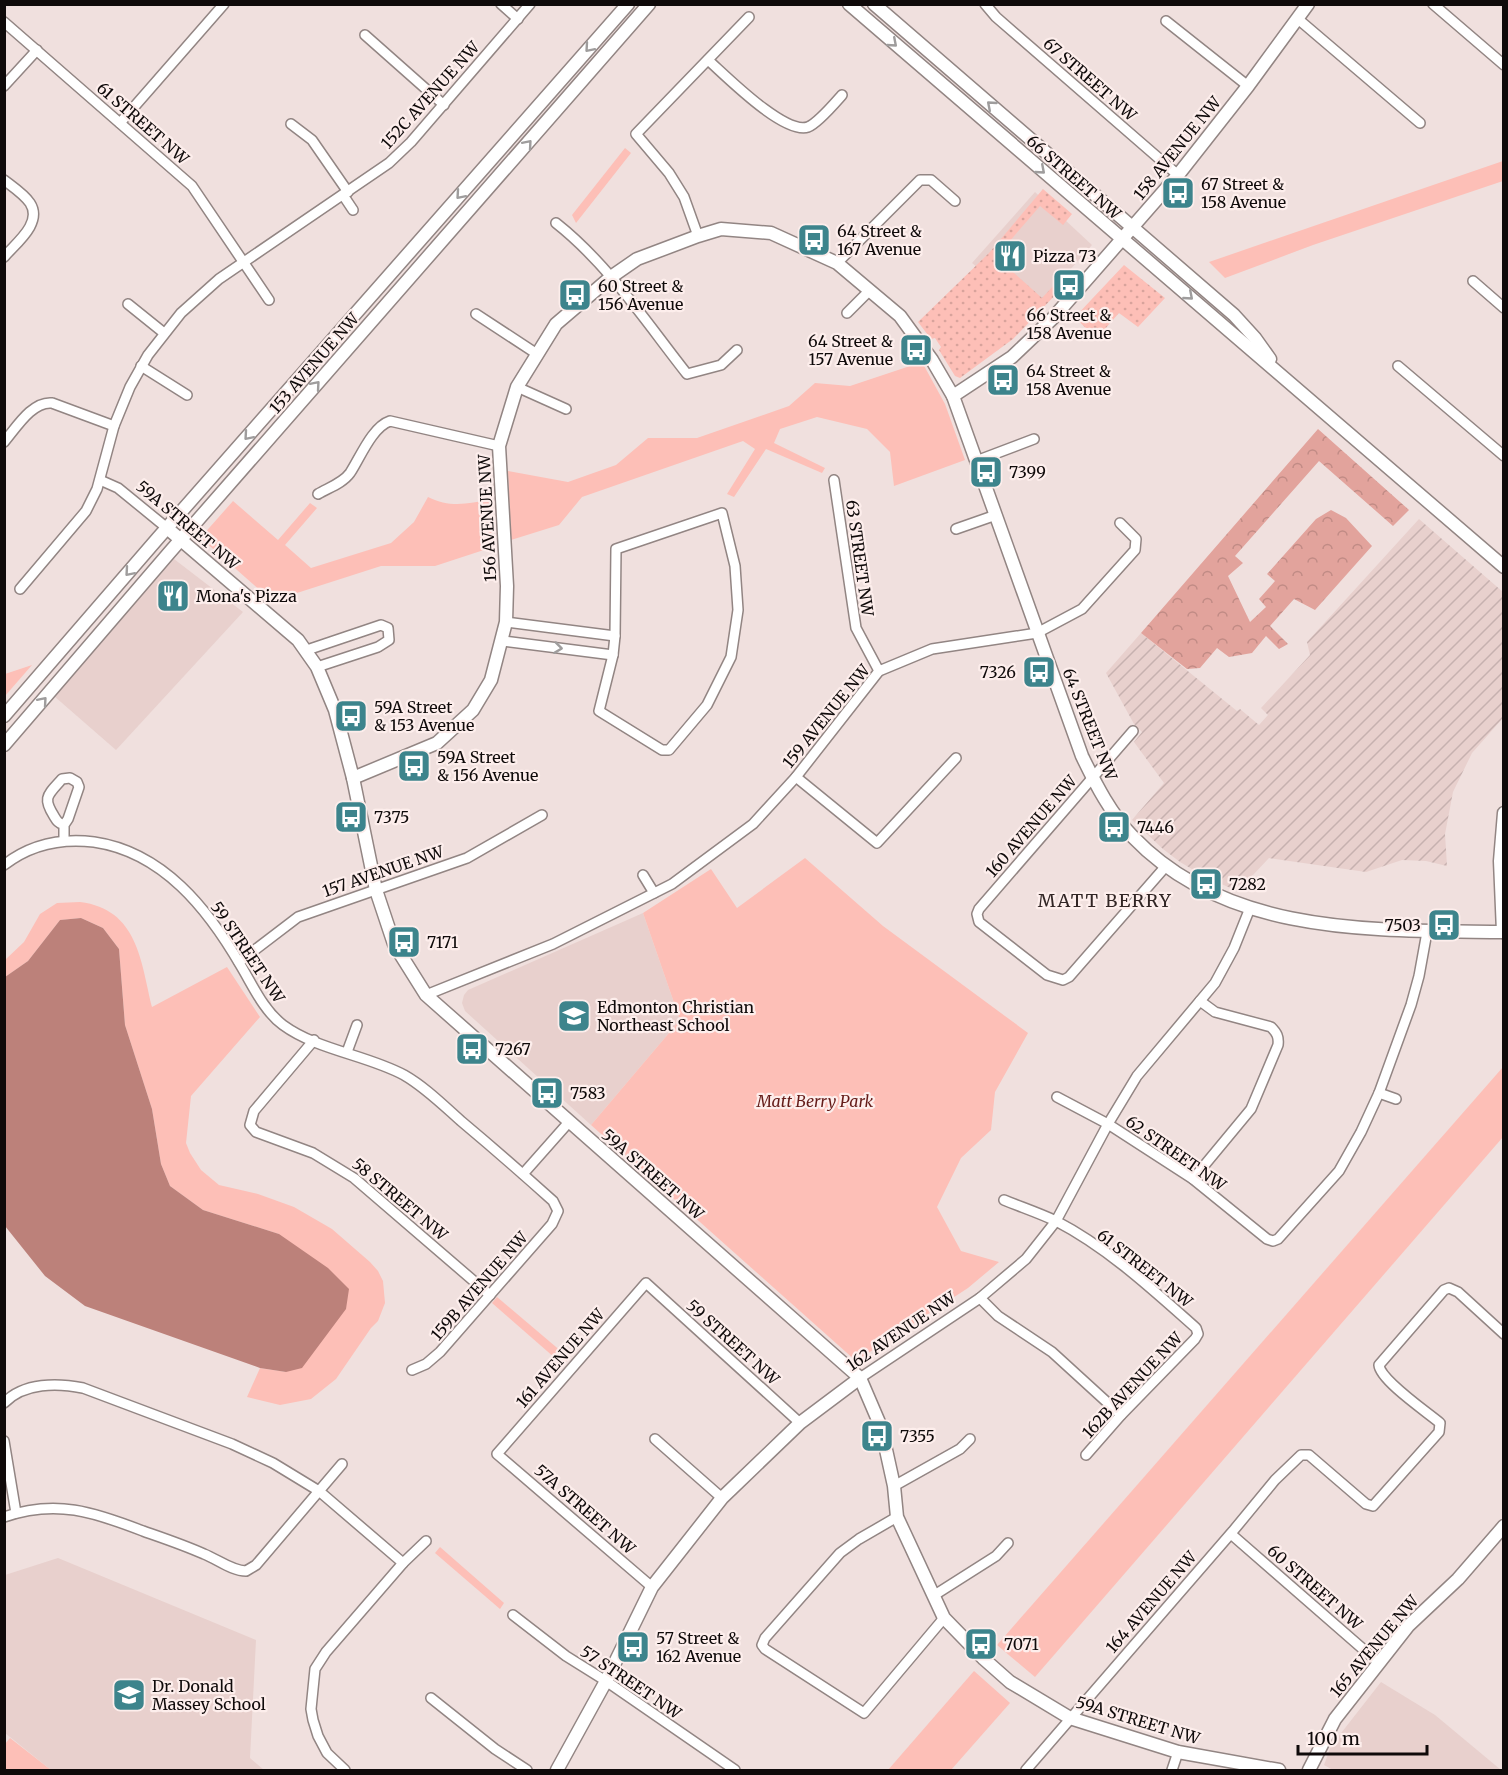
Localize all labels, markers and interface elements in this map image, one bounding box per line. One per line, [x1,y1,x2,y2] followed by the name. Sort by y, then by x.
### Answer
[1039,33,1142,126] street label: 67 STREET NW
[377,36,484,153] street label: 152C AVENUE NW
[886,36,897,47] one-way arrow
[585,42,596,52] one-way arrow
[93,78,194,169] street label: 61 STREET NW
[1129,91,1225,204] street label: 158 AVENUE NW
[987,101,998,112] one-way arrow
[1023,130,1126,224] street label: 66 STREET NW
[521,140,532,151] one-way arrow
[1034,163,1045,174] one-way arrow
[1201,174,1286,212] place label: 67 Street & 158 Avenue
[1160,175,1196,211] bus stop icon: 67 Street & 158 Avenue
[457,188,468,199] one-way arrow
[837,221,922,259] place label: 64 Street & 167 Avenue
[796,222,832,258] bus stop icon: 64 Street & 167 Avenue
[992,238,1028,274] restaurant icon: Pizza 73
[1033,246,1097,266] place label: Pizza 73
[1051,267,1087,303] bus stop icon: 66 Street & 158 Avenue
[598,276,683,314] place label: 60 Street & 156 Avenue
[557,277,593,313] bus stop icon: 60 Street & 156 Avenue
[1182,289,1193,300] one-way arrow
[1026,305,1112,343] place label: 66 Street & 158 Avenue
[265,308,364,417] street label: 153 AVENUE NW
[808,331,893,369] place label: 64 Street & 157 Avenue
[898,332,934,368] bus stop icon: 64 Street & 157 Avenue
[1026,361,1111,399] place label: 64 Street & 158 Avenue
[985,362,1021,398] bus stop icon: 64 Street & 158 Avenue
[309,381,320,392] one-way arrow
[244,429,255,440] one-way arrow
[474,453,500,582] street label: 156 AVENUE NW
[968,454,1004,490] bus stop icon: 7399
[1009,462,1046,482] place label: 7399
[132,476,244,575] street label: 59A STREET NW
[842,499,878,619] street label: 63 STREET NW
[125,565,136,576] one-way arrow
[155,578,191,614] restaurant icon: Mona's Pizza
[196,586,297,606] place label: Mona's Pizza
[553,642,562,654] one-way arrow
[1021,654,1057,690] bus stop icon: 7326
[778,659,874,772] street label: 159 AVENUE NW
[980,662,1016,682] place label: 7326
[1058,665,1122,784] street label: 64 STREET NW
[36,697,47,708] one-way arrow
[374,697,474,735] place label: 59A Street & 153 Avenue
[333,698,369,734] bus stop icon: 59A Street & 153 Avenue
[437,747,538,785] place label: 59A Street & 156 Avenue
[396,748,432,784] bus stop icon: 59A Street & 156 Avenue
[981,770,1081,881] street label: 160 AVENUE NW
[333,799,369,835] bus stop icon: 7375
[374,807,409,827] place label: 7375
[1096,809,1132,845] bus stop icon: 7446
[1137,817,1174,837] place label: 7446
[320,841,447,901] street label: 157 AVENUE NW
[1188,866,1224,902] bus stop icon: 7282
[1229,874,1266,894] place label: 7282
[1038,889,1172,912] district label: MATT BERRY
[207,898,290,1007] street label: 59 STREET NW
[1426,907,1462,943] bus stop icon: 7503
[1385,915,1421,935] place label: 7503
[386,924,422,960] bus stop icon: 7171
[427,932,458,952] place label: 7171
[597,997,754,1035] place label: Edmonton Christian Northeast School
[556,998,592,1034] school or university icon: Edmonton Christian Northeast School
[454,1031,490,1067] bus stop icon: 7267
[495,1039,531,1059] place label: 7267
[529,1075,565,1111] bus stop icon: 7583
[570,1083,606,1103] place label: 7583
[756,1091,874,1111] park label: Matt Berry Park
[1122,1111,1231,1196] street label: 62 STREET NW
[598,1124,709,1224] street label: 59A STREET NW
[348,1153,452,1245] street label: 58 STREET NW
[1093,1225,1197,1312] street label: 61 STREET NW
[426,1227,532,1344] street label: 159B AVENUE NW
[843,1287,960,1375] street label: 162 AVENUE NW
[682,1295,784,1390] street label: 59 STREET NW
[512,1304,609,1412] street label: 161 AVENUE NW
[1078,1327,1187,1442] street label: 162B AVENUE NW
[859,1418,895,1454] bus stop icon: 7355
[900,1426,935,1446] place label: 7355
[531,1460,640,1559] street label: 57A STREET NW
[1263,1540,1367,1634] street label: 60 STREET NW
[1101,1546,1201,1657] street label: 164 AVENUE NW
[1326,1590,1423,1701] street label: 165 AVENUE NW
[963,1626,999,1662] bus stop icon: 7071
[656,1628,741,1666] place label: 57 Street & 162 Avenue
[615,1629,651,1665] bus stop icon: 57 Street & 162 Avenue
[1004,1634,1039,1654] place label: 7071
[577,1641,686,1724] street label: 57 STREET NW
[152,1676,266,1714] place label: Dr. Donald Massey School
[111,1677,147,1713] school or university icon: Dr. Donald Massey School
[1074,1692,1203,1749] street label: 59A STREET NW
[1298,1718,1427,1756] scale bar
[1307,1727,1360,1750] text: 100 m

